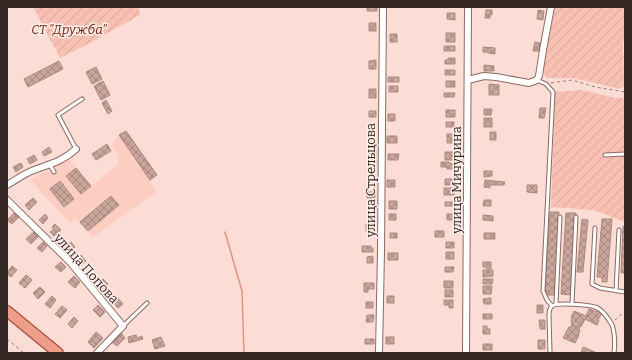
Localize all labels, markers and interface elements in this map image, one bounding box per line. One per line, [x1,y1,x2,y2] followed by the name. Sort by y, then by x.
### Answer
[31,22,107,37] park label: СТ "Дружба"
[363,123,378,238] street label: улица Стрельцова
[449,126,464,235] street label: улица Мичурина
[51,230,122,306] street label: улица Попова

